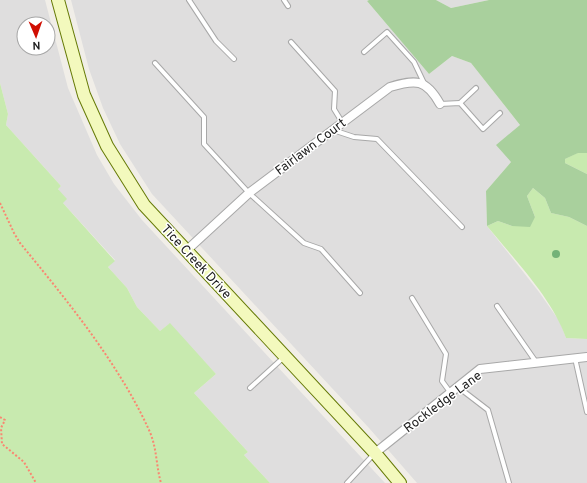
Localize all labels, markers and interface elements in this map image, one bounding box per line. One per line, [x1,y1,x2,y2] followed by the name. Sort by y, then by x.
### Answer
[16,16,56,56] north arrow
[32,38,41,52] text: N
[273,116,350,179] street label: Fairlawn Court
[157,222,234,303] street label: Tice Creek Drive
[401,368,485,437] street label: Rockledge Lane

